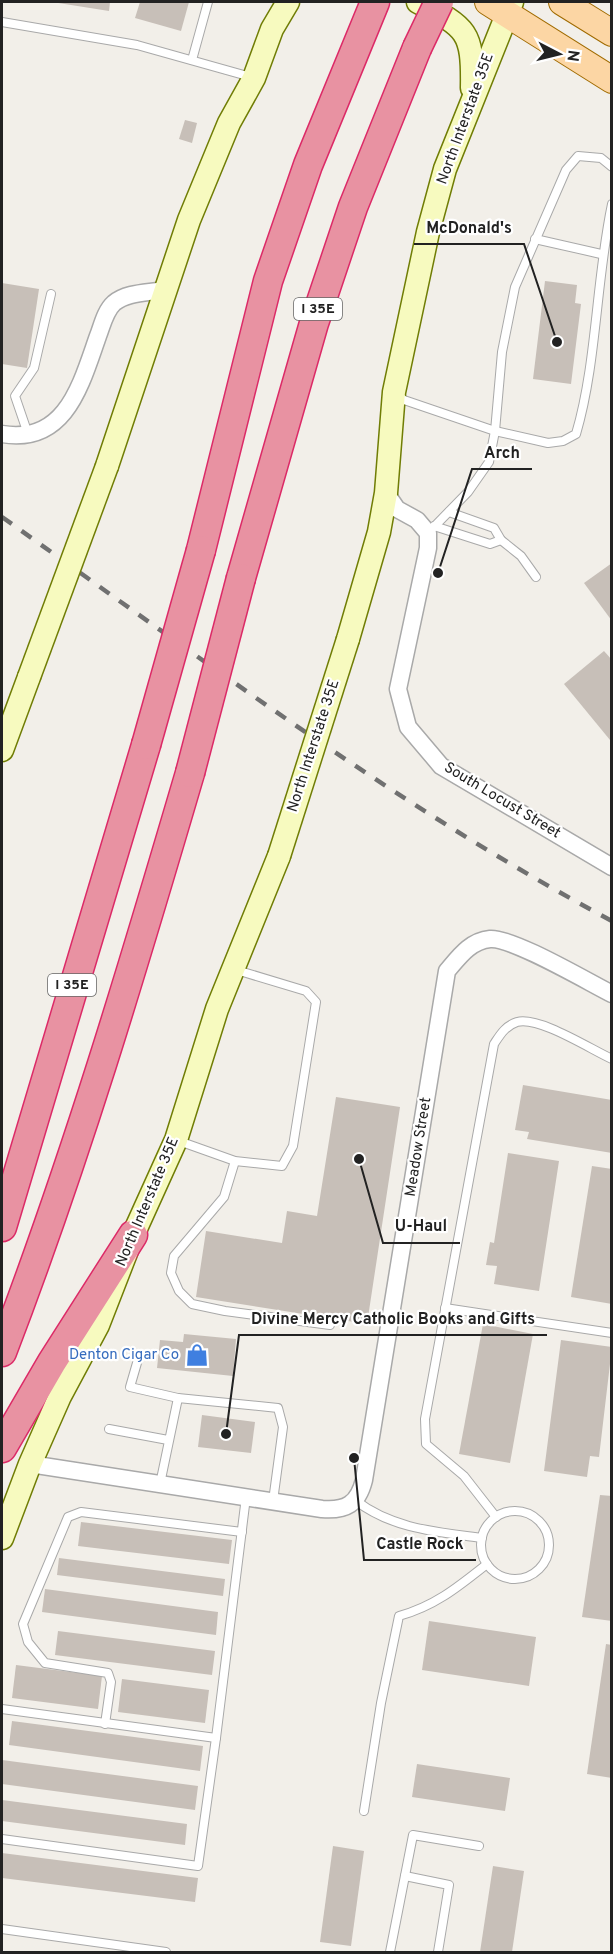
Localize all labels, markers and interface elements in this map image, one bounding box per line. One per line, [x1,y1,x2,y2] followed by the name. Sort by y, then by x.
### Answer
[529,24,589,84] north arrow
[561,49,583,63] text: N
[433,51,499,187] street label: North Interstate 35E
[414,210,524,244] callout: McDonald's
[426,219,512,239] text: McDonald's
[294,298,342,320] road number: I 35E
[472,435,532,469] callout: Arch
[484,444,520,464] text: Arch
[284,677,344,815] street label: North Interstate 35E
[440,759,564,843] street label: South Locust Street
[48,974,96,996] road number: I 35E
[402,1096,436,1198] street label: Meadow Street
[112,1134,184,1270] street label: North Interstate 35E
[383,1209,460,1243] callout: U-Haul
[395,1217,447,1237] text: U-Haul
[239,1301,547,1335] callout: Divine Mercy Catholic Books and Gifts
[251,1310,535,1330] text: Divine Mercy Catholic Books and Gifts
[184,1342,210,1368] shop icon: Denton Cigar Co
[69,1346,179,1365] place label: Denton Cigar Co
[364,1526,476,1560] callout: Castle Rock
[376,1535,464,1555] text: Castle Rock

